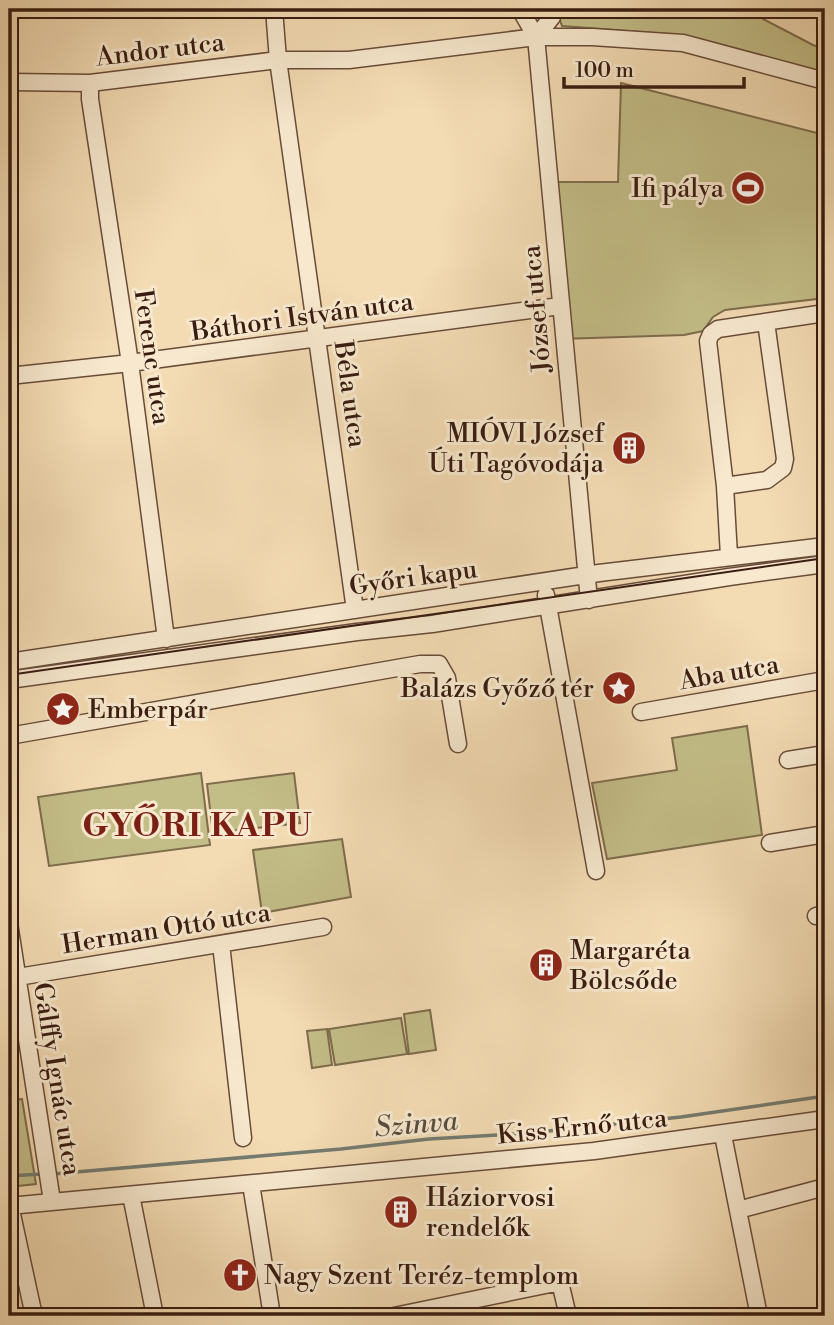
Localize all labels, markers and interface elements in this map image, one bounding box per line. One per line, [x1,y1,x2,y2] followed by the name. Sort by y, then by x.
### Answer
[93,26,227,74] street label: Andor utca
[564,46,745,90] scale bar
[575,58,634,84] text: 100 m
[729,169,767,207] sports icon: Ifi pálya
[631,173,725,205] place label: Ifi pálya
[515,243,559,375] street label: József utca
[188,285,416,349] street label: Báthori István utca
[127,287,177,428] street label: Ferenc utca
[327,338,373,450] street label: Béla utca
[428,416,606,480] place label: MIÓVI József Úti Tagóvodája
[610,429,648,467] building icon: MIÓVI József Úti Tagóvodája
[347,553,479,603] street label: Győri kapu
[676,648,782,698] street label: Aba utca
[600,669,638,707] place icon: Balázs Győző tér
[400,673,594,705] place label: Balázs Győző tér
[44,690,82,728] place icon: Emberpár
[88,694,208,726] place label: Emberpár
[82,803,314,847] district label: GYŐRI KAPU
[60,897,274,961] street label: Herman Ottó utca
[569,935,692,997] place label: Margaréta Bölcsőde
[527,946,565,984] building icon: Margaréta Bölcsőde
[26,980,88,1179] street label: Gálffy Ignác utca
[496,1102,670,1152] street label: Kiss Ernő utca
[373,1103,460,1146] water label: Szinva
[426,1182,555,1244] place label: Háziorvosi rendelők
[382,1193,420,1231] building icon: Háziorvosi rendelők
[221,1256,259,1294] church icon: Nagy Szent Teréz-templom
[264,1260,579,1292] place label: Nagy Szent Teréz-templom

